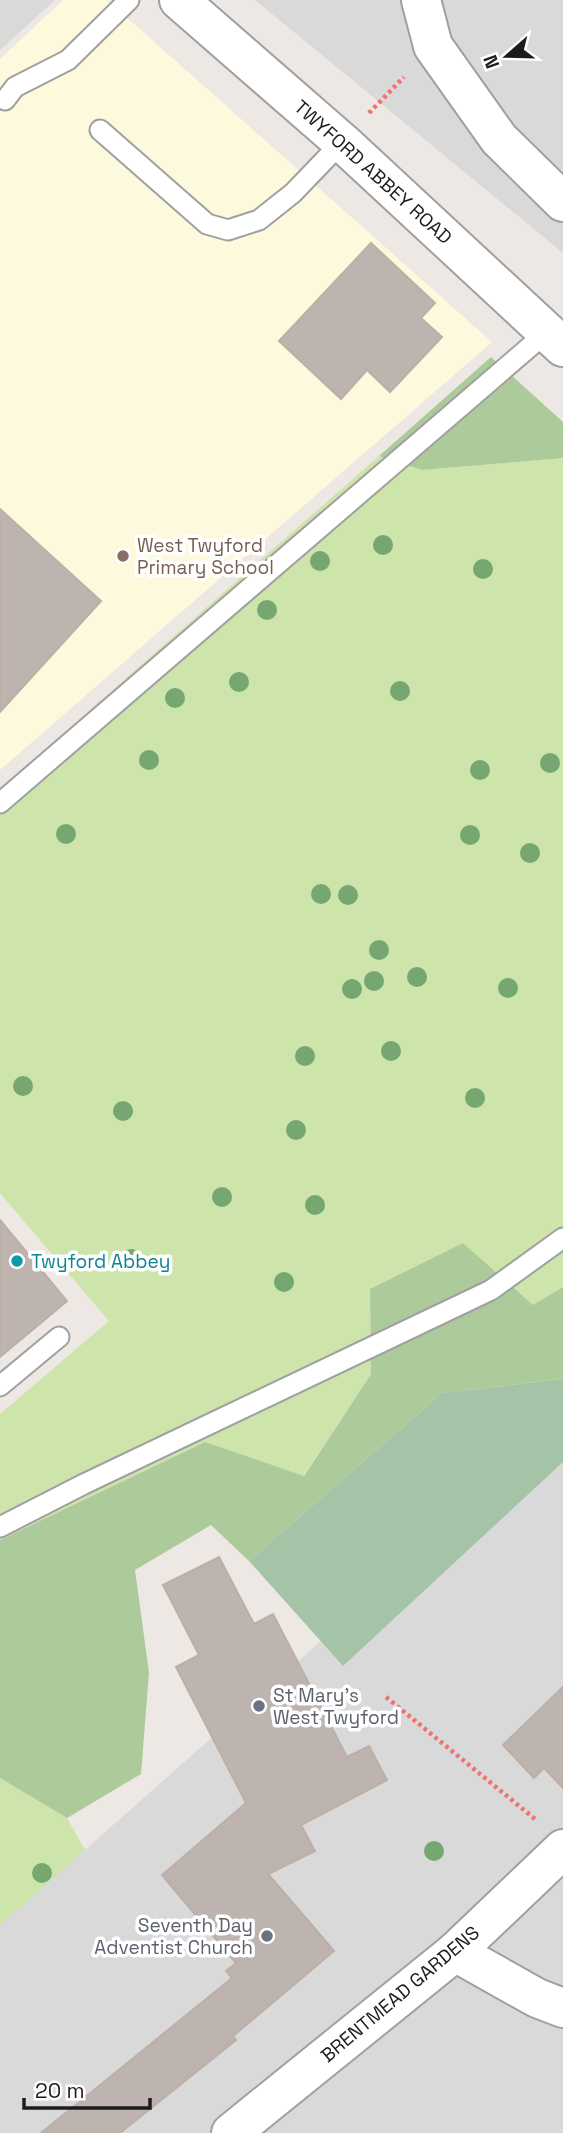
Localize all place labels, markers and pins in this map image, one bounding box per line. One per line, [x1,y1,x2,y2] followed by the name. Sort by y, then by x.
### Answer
[137,533,274,580] place label: West Twyford Primary School
[115,548,131,564] marker: West Twyford Primary School
[31,1249,170,1274] place label: Twyford Abbey
[9,1253,25,1269] marker: Twyford Abbey
[273,1683,399,1730] place label: St Mary's West Twyford
[251,1698,267,1714] marker: St Mary's West Twyford
[94,1913,253,1960] place label: Seventh Day Adventist Church
[259,1928,275,1944] marker: Seventh Day Adventist Church

